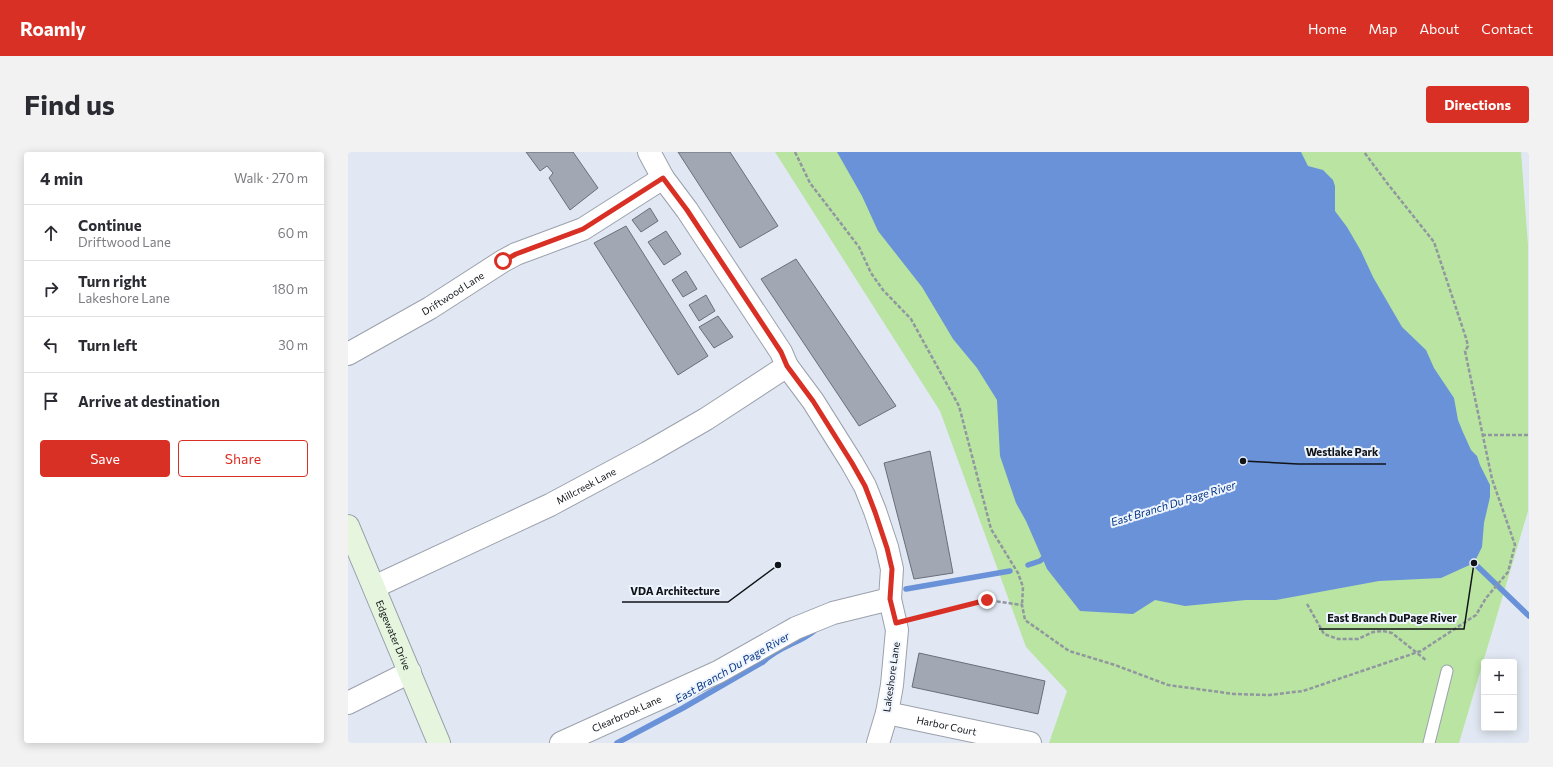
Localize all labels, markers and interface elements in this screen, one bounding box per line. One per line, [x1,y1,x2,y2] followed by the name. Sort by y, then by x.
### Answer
[20,17,86,40] text: Roamly
[1308,20,1347,37] text: Home
[1369,20,1397,37] text: Map
[1419,20,1459,37] text: About
[1481,20,1533,37] text: Contact
[1426,86,1529,123] button: Directions
[24,87,115,121] text: Find us
[40,168,83,189] text: 4 min
[234,170,308,186] text: Walk · 270 m
[78,216,142,234] text: Continue
[40,222,62,244] icon: ahead
[278,225,308,241] text: 60 m
[78,234,171,250] text: Driftwood Lane
[494,252,512,270] route start
[419,269,486,318] street label: Driftwood Lane
[78,272,147,290] text: Turn right
[40,278,62,300] icon: right
[272,281,308,297] text: 180 m
[78,290,170,306] text: Lakeshore Lane
[40,334,62,356] icon: left
[78,336,137,354] text: Turn left
[278,337,308,353] text: 30 m
[40,390,62,412] icon: arrive
[78,392,220,410] text: Arrive at destination
[40,440,170,477] button: Save
[178,440,308,477] button: Share
[1298,441,1386,464] callout: Westlake Park
[1306,445,1379,458] text: Westlake Park
[554,465,618,507] street label: Millcreek Lane
[1109,478,1238,528] water label: East Branch Du Page River
[622,579,728,602] callout: VDA Architecture
[630,584,720,597] text: VDA Architecture
[978,591,996,609] route end
[374,598,414,672] street label: Edgewater Drive
[1319,606,1464,629] callout: East Branch DuPage River
[1327,611,1457,624] text: East Branch DuPage River
[673,629,792,705] water label: East Branch Du Page River
[880,641,902,713] street label: Lakeshore Lane
[1481,659,1517,731] map controls
[1481,659,1517,695] button: +
[590,692,663,734] street label: Clearbrook Lane
[1481,695,1517,731] button: −
[916,713,978,738] street label: Harbor Court

